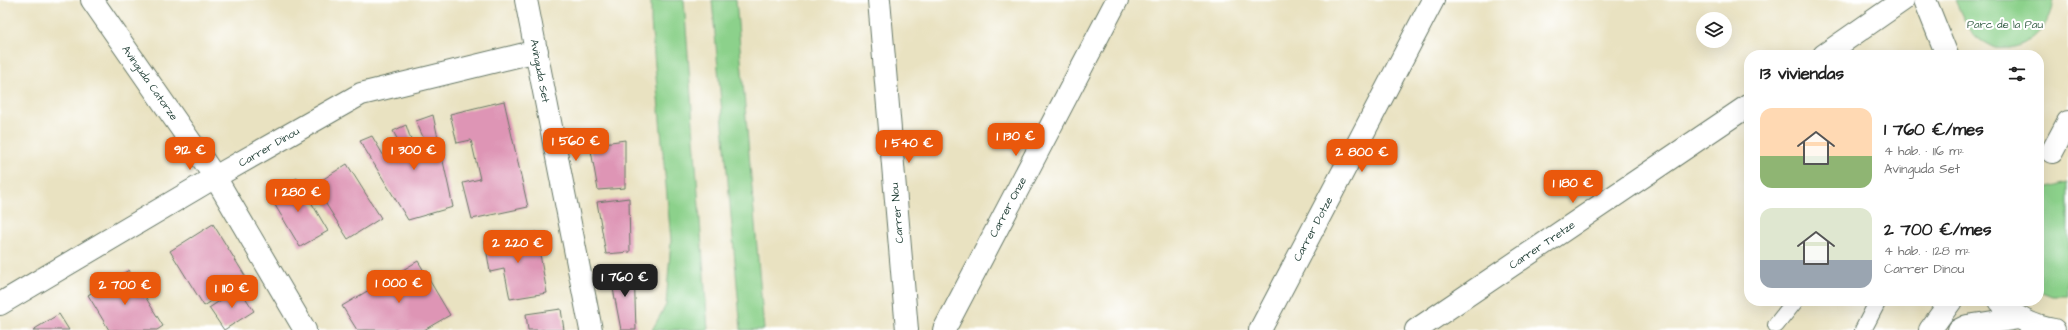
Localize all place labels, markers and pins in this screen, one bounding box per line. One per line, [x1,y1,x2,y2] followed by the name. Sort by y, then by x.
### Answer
[979,123,1053,157] pin: 1 130 €
[539,128,613,162] pin: 1 560 €
[872,130,946,164] pin: 1 540 €
[162,137,218,171] pin: 912 €
[377,137,451,171] pin: 1 300 €
[1325,139,1399,173] pin: 2 800 €
[1536,170,1610,204] pin: 1 180 €
[261,179,335,213] pin: 1 280 €
[481,230,555,264] pin: 2 220 €
[588,264,662,298] pin: 1 760 €
[362,270,436,304] pin: 1 000 €
[88,272,162,306] pin: 2 700 €
[195,275,269,309] pin: 1 110 €

